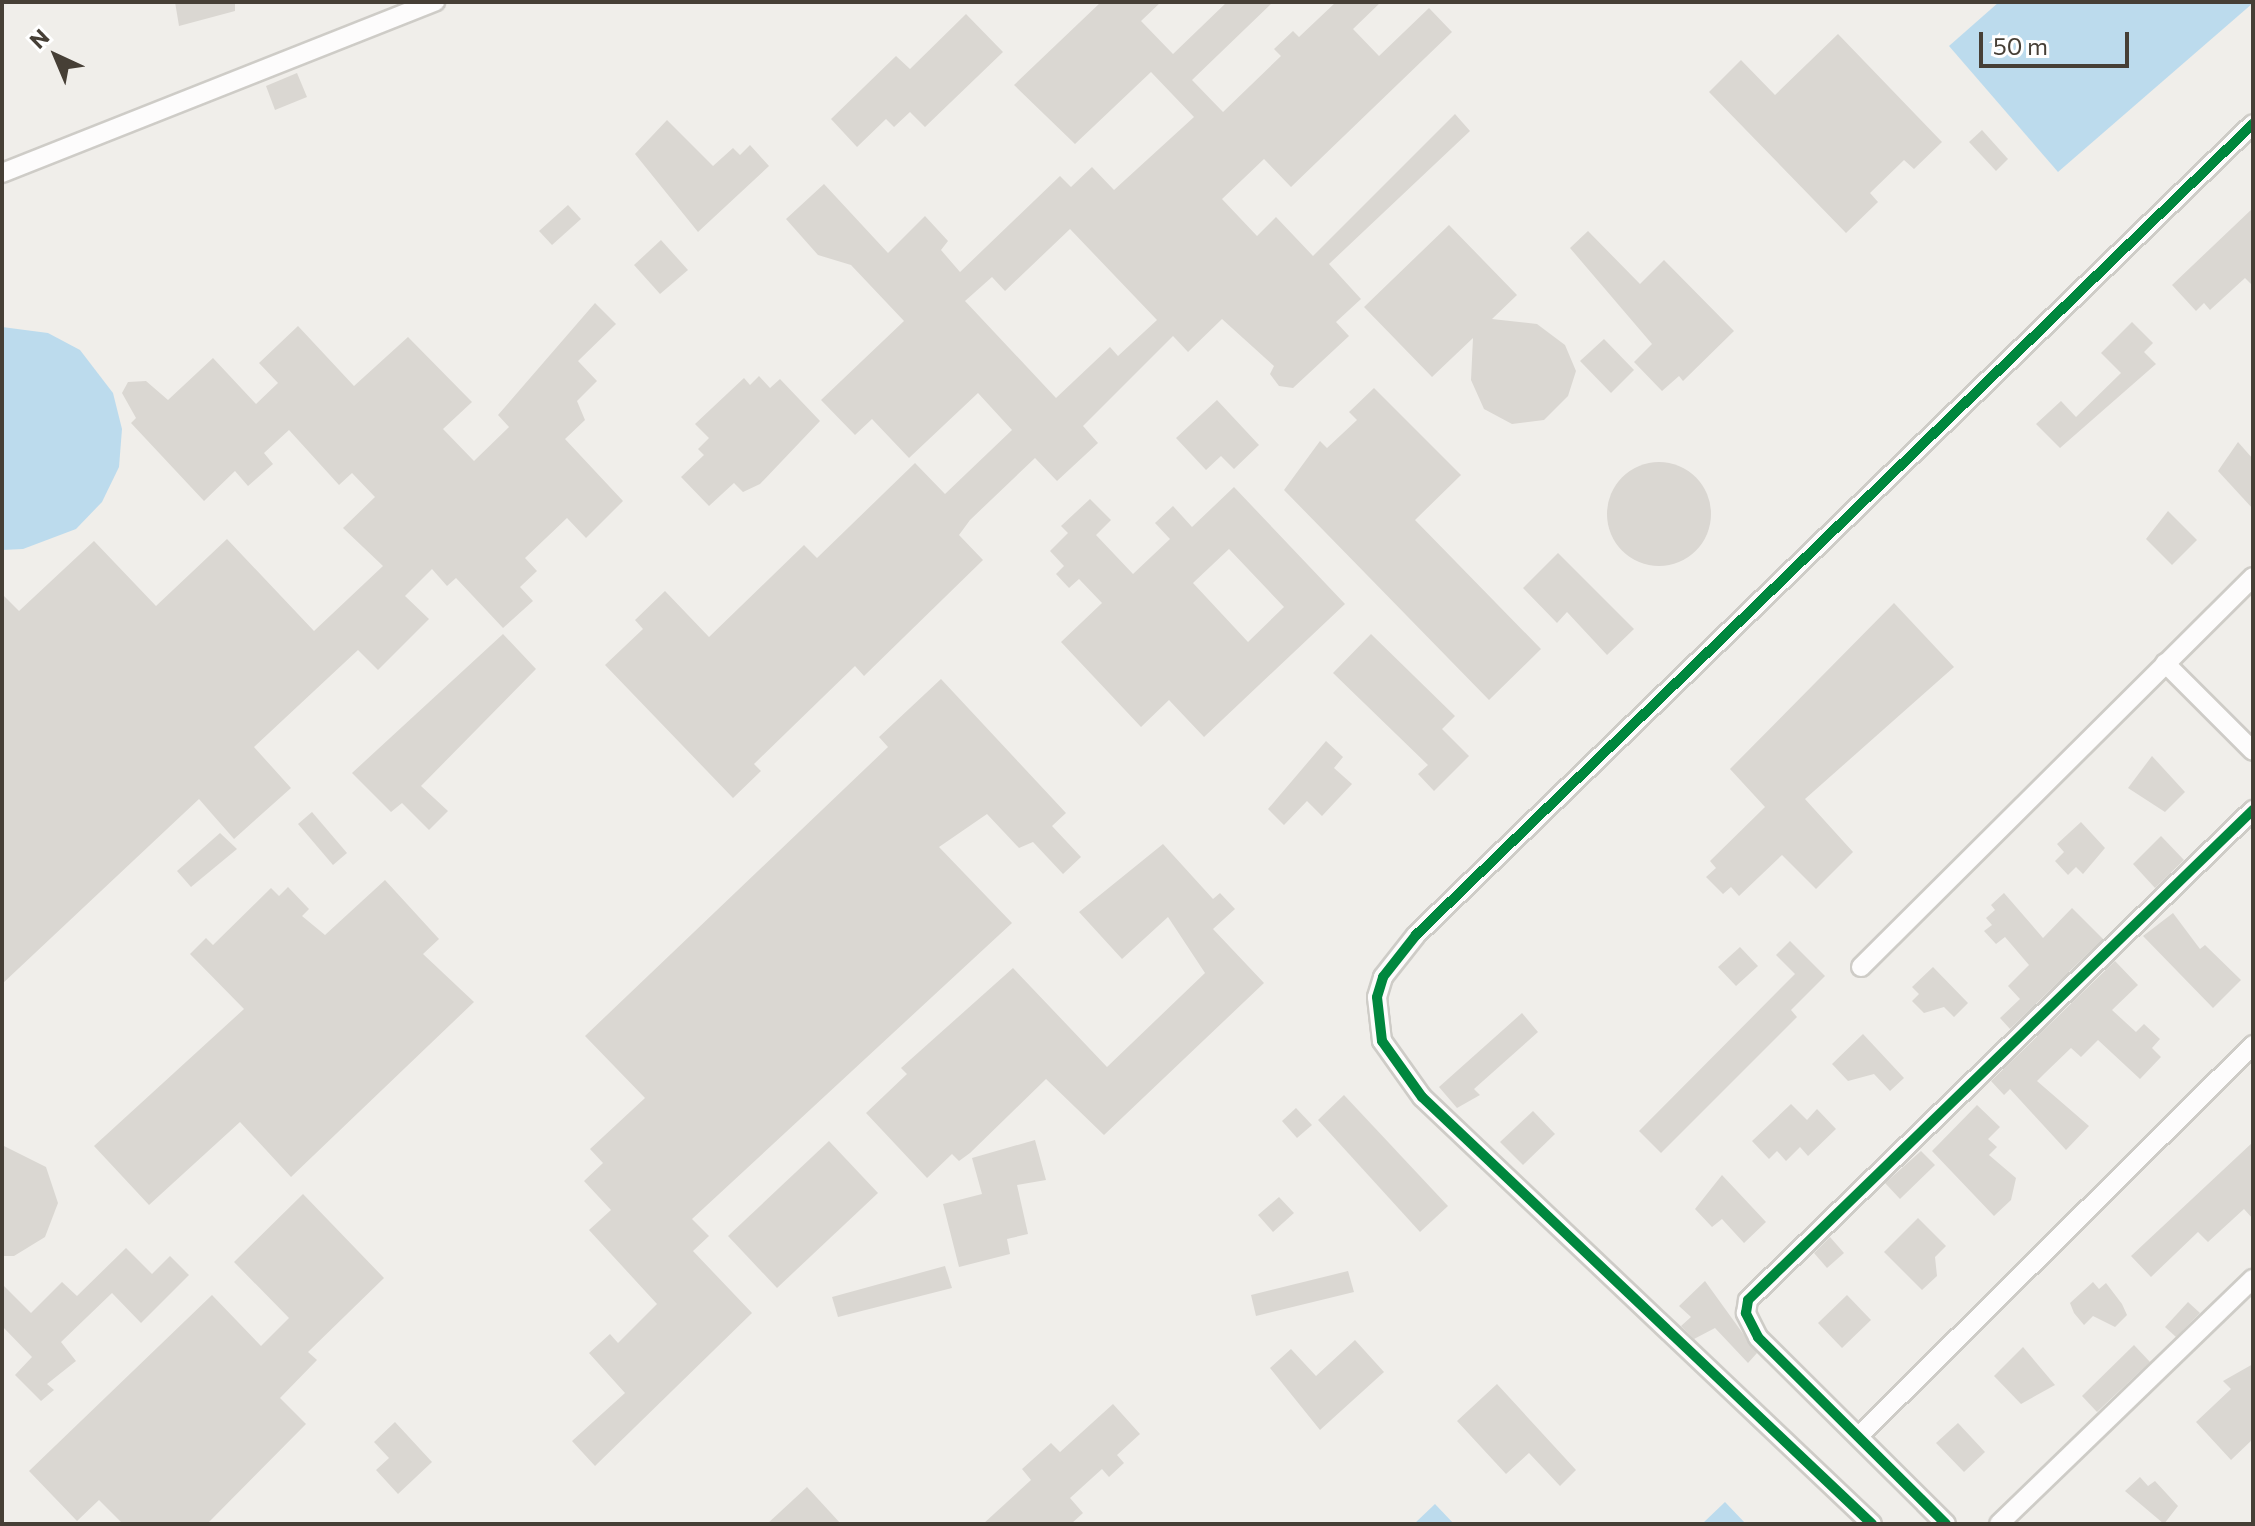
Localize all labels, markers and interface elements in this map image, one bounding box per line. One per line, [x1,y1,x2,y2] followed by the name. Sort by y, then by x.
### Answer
[16,16,96,96] north arrow
[1983,16,2133,66] scale bar
[24,23,54,54] text: N
[1993,31,2048,60] text: 50 m

